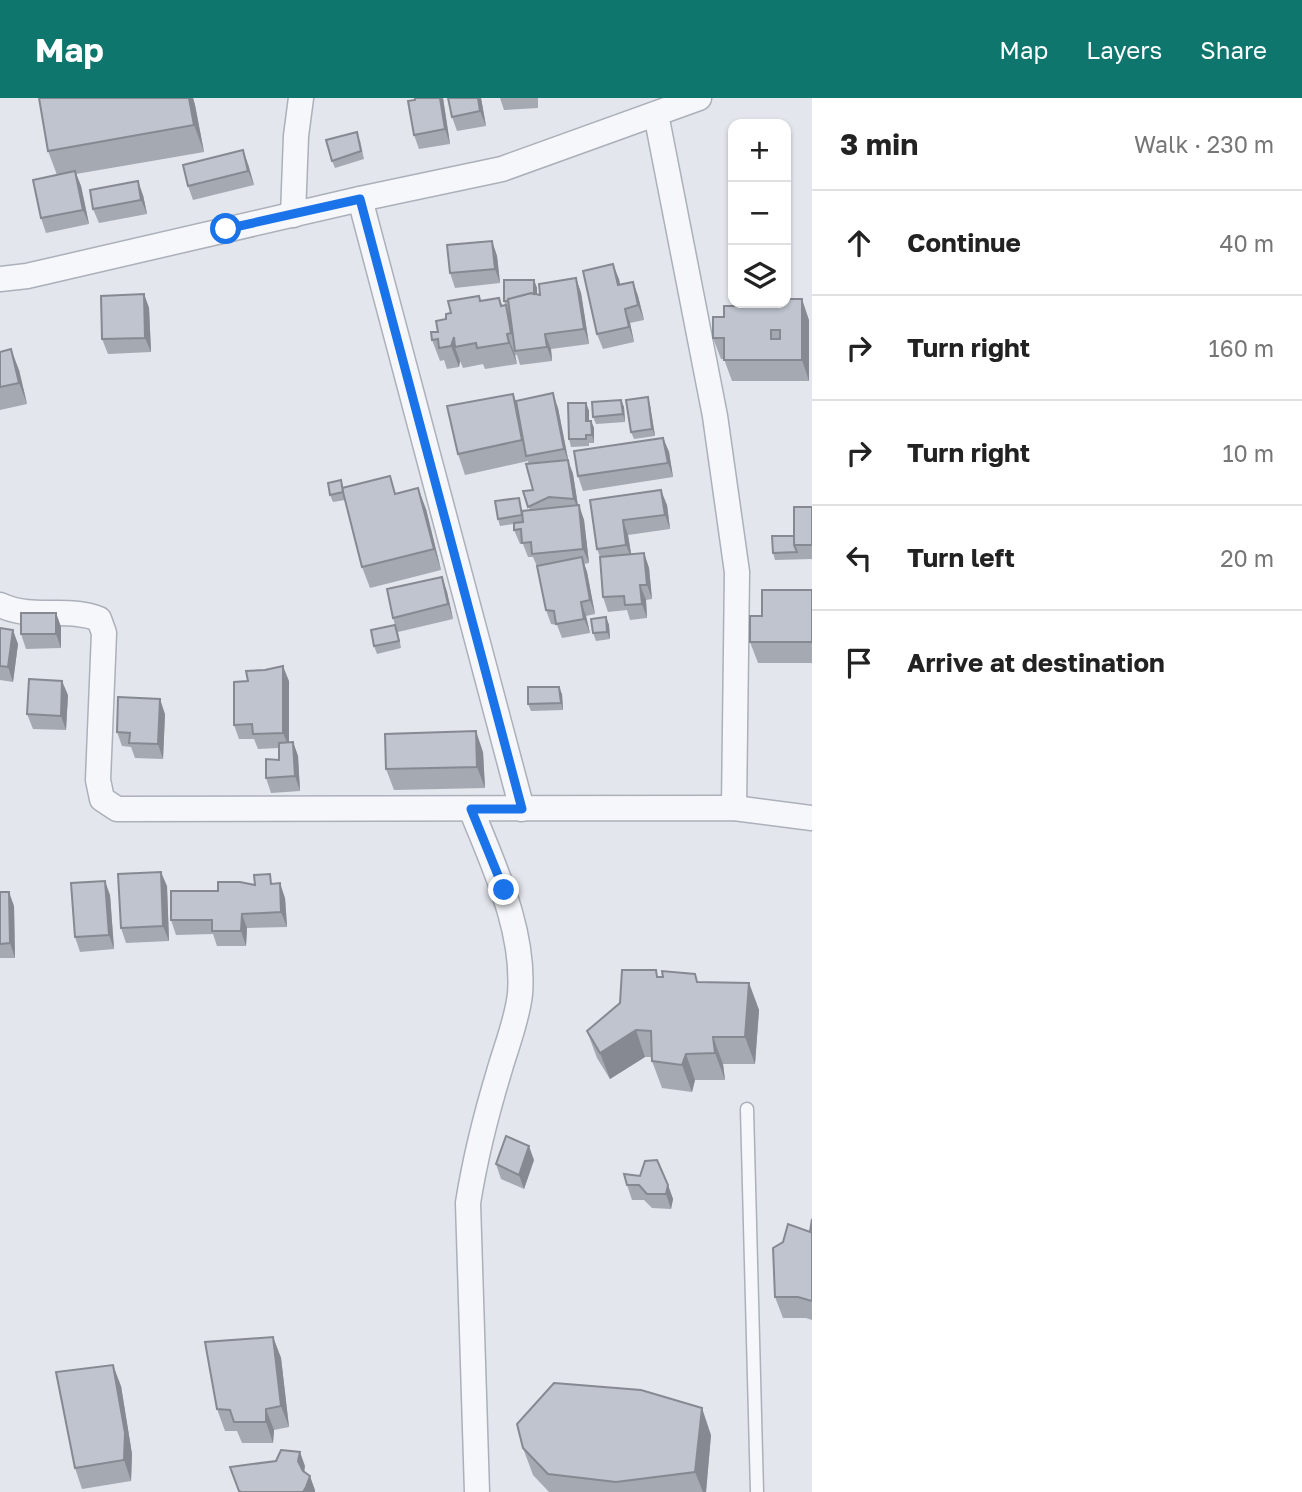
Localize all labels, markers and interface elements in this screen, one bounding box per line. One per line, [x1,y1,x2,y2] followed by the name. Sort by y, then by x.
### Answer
[35,30,104,69] text: Map
[999,35,1048,64] text: Map
[1086,35,1162,64] text: Layers
[1200,35,1267,64] text: Share
[728,119,791,308] map controls
[728,119,791,182] button: +
[840,126,918,162] text: 3 min
[1134,130,1274,158] text: Walk · 230 m
[728,182,791,245] button: −
[210,213,241,244] route start
[840,224,878,262] icon: ahead
[907,227,1021,258] text: Continue
[1220,229,1274,257] text: 40 m
[728,245,791,308] button: layers
[840,329,878,367] icon: right
[907,332,1030,363] text: Turn right
[1209,334,1274,362] text: 160 m
[840,434,878,472] icon: right
[907,437,1030,468] text: Turn right
[1222,439,1274,467] text: 10 m
[840,539,878,577] icon: left
[907,542,1015,573] text: Turn left
[1220,544,1274,572] text: 20 m
[840,644,878,682] icon: arrive
[907,647,1165,678] text: Arrive at destination
[488,874,519,905] route end

